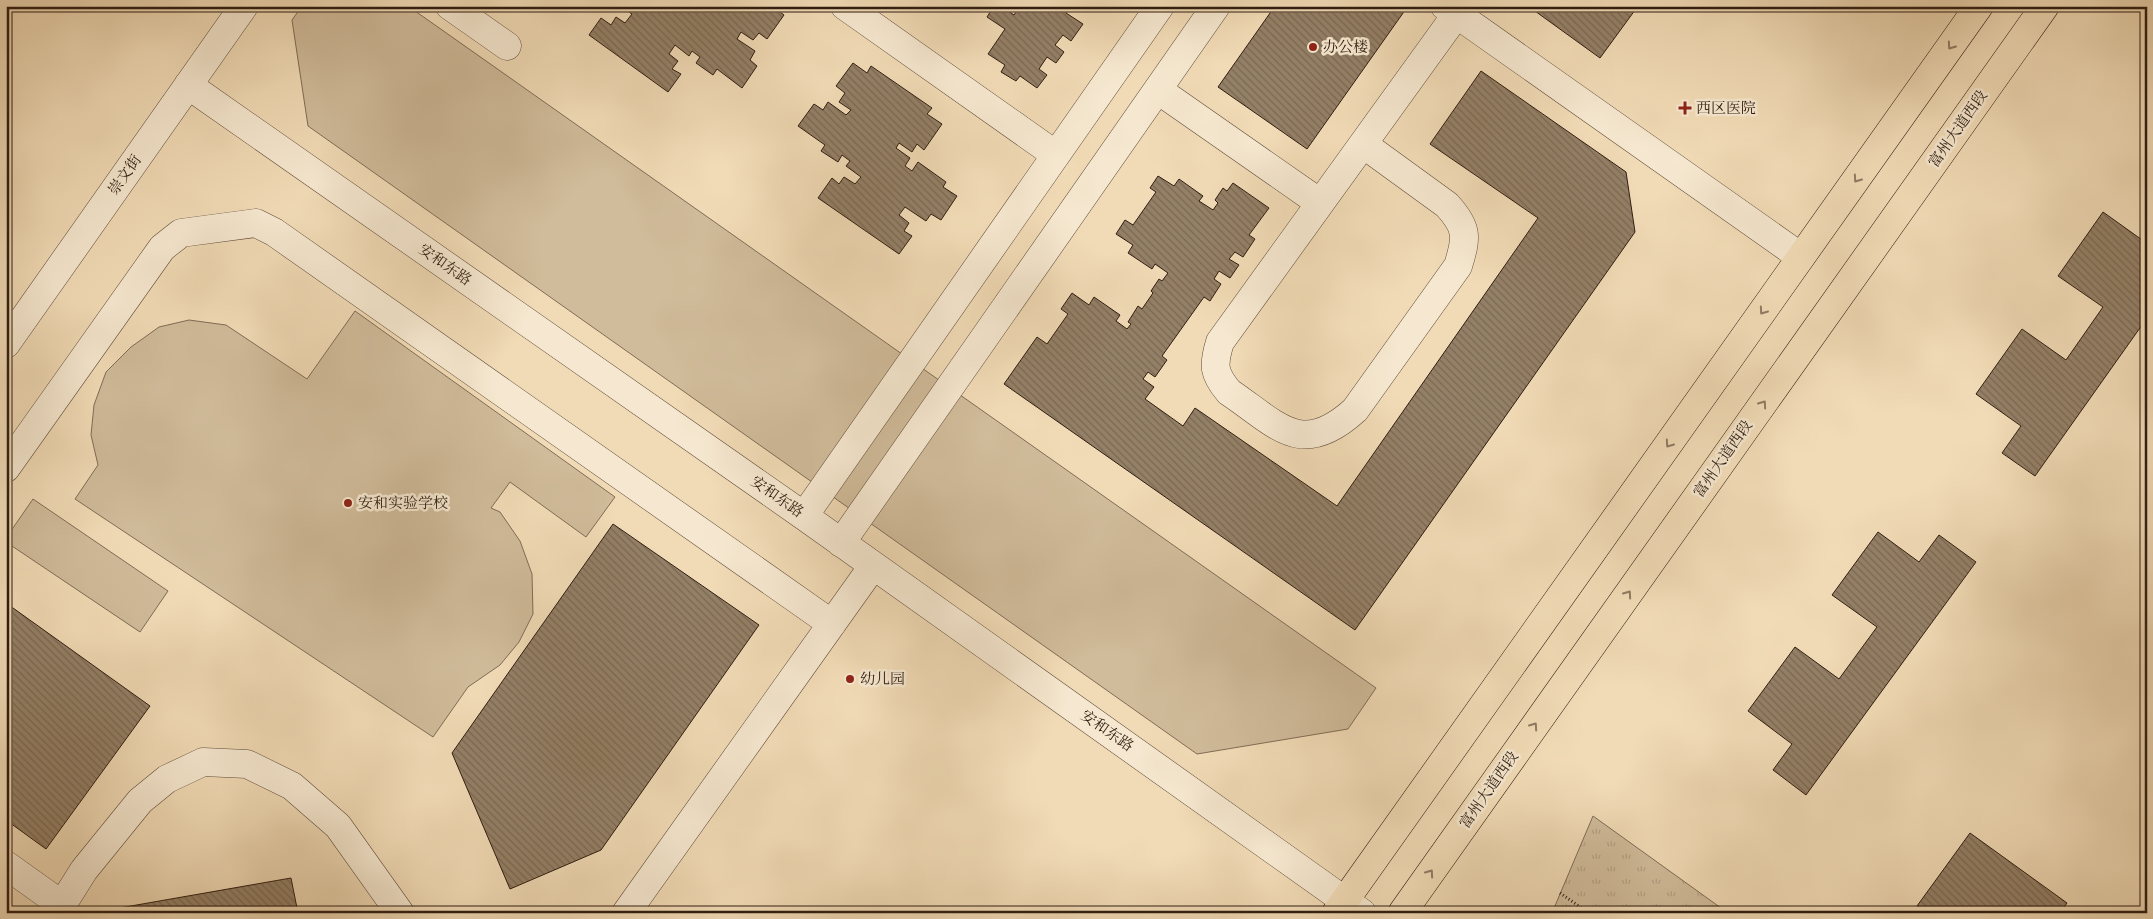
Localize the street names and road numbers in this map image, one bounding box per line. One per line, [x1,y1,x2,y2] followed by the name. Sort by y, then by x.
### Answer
[1924,87,1992,171] street label: 富州大道西段
[104,151,146,199] street label: 崇文街
[415,240,475,290] street label: 安和东路
[1689,417,1757,501] street label: 富州大道西段
[747,472,807,522] street label: 安和东路
[1077,706,1137,756] street label: 安和东路
[1455,748,1523,832] street label: 富州大道西段

